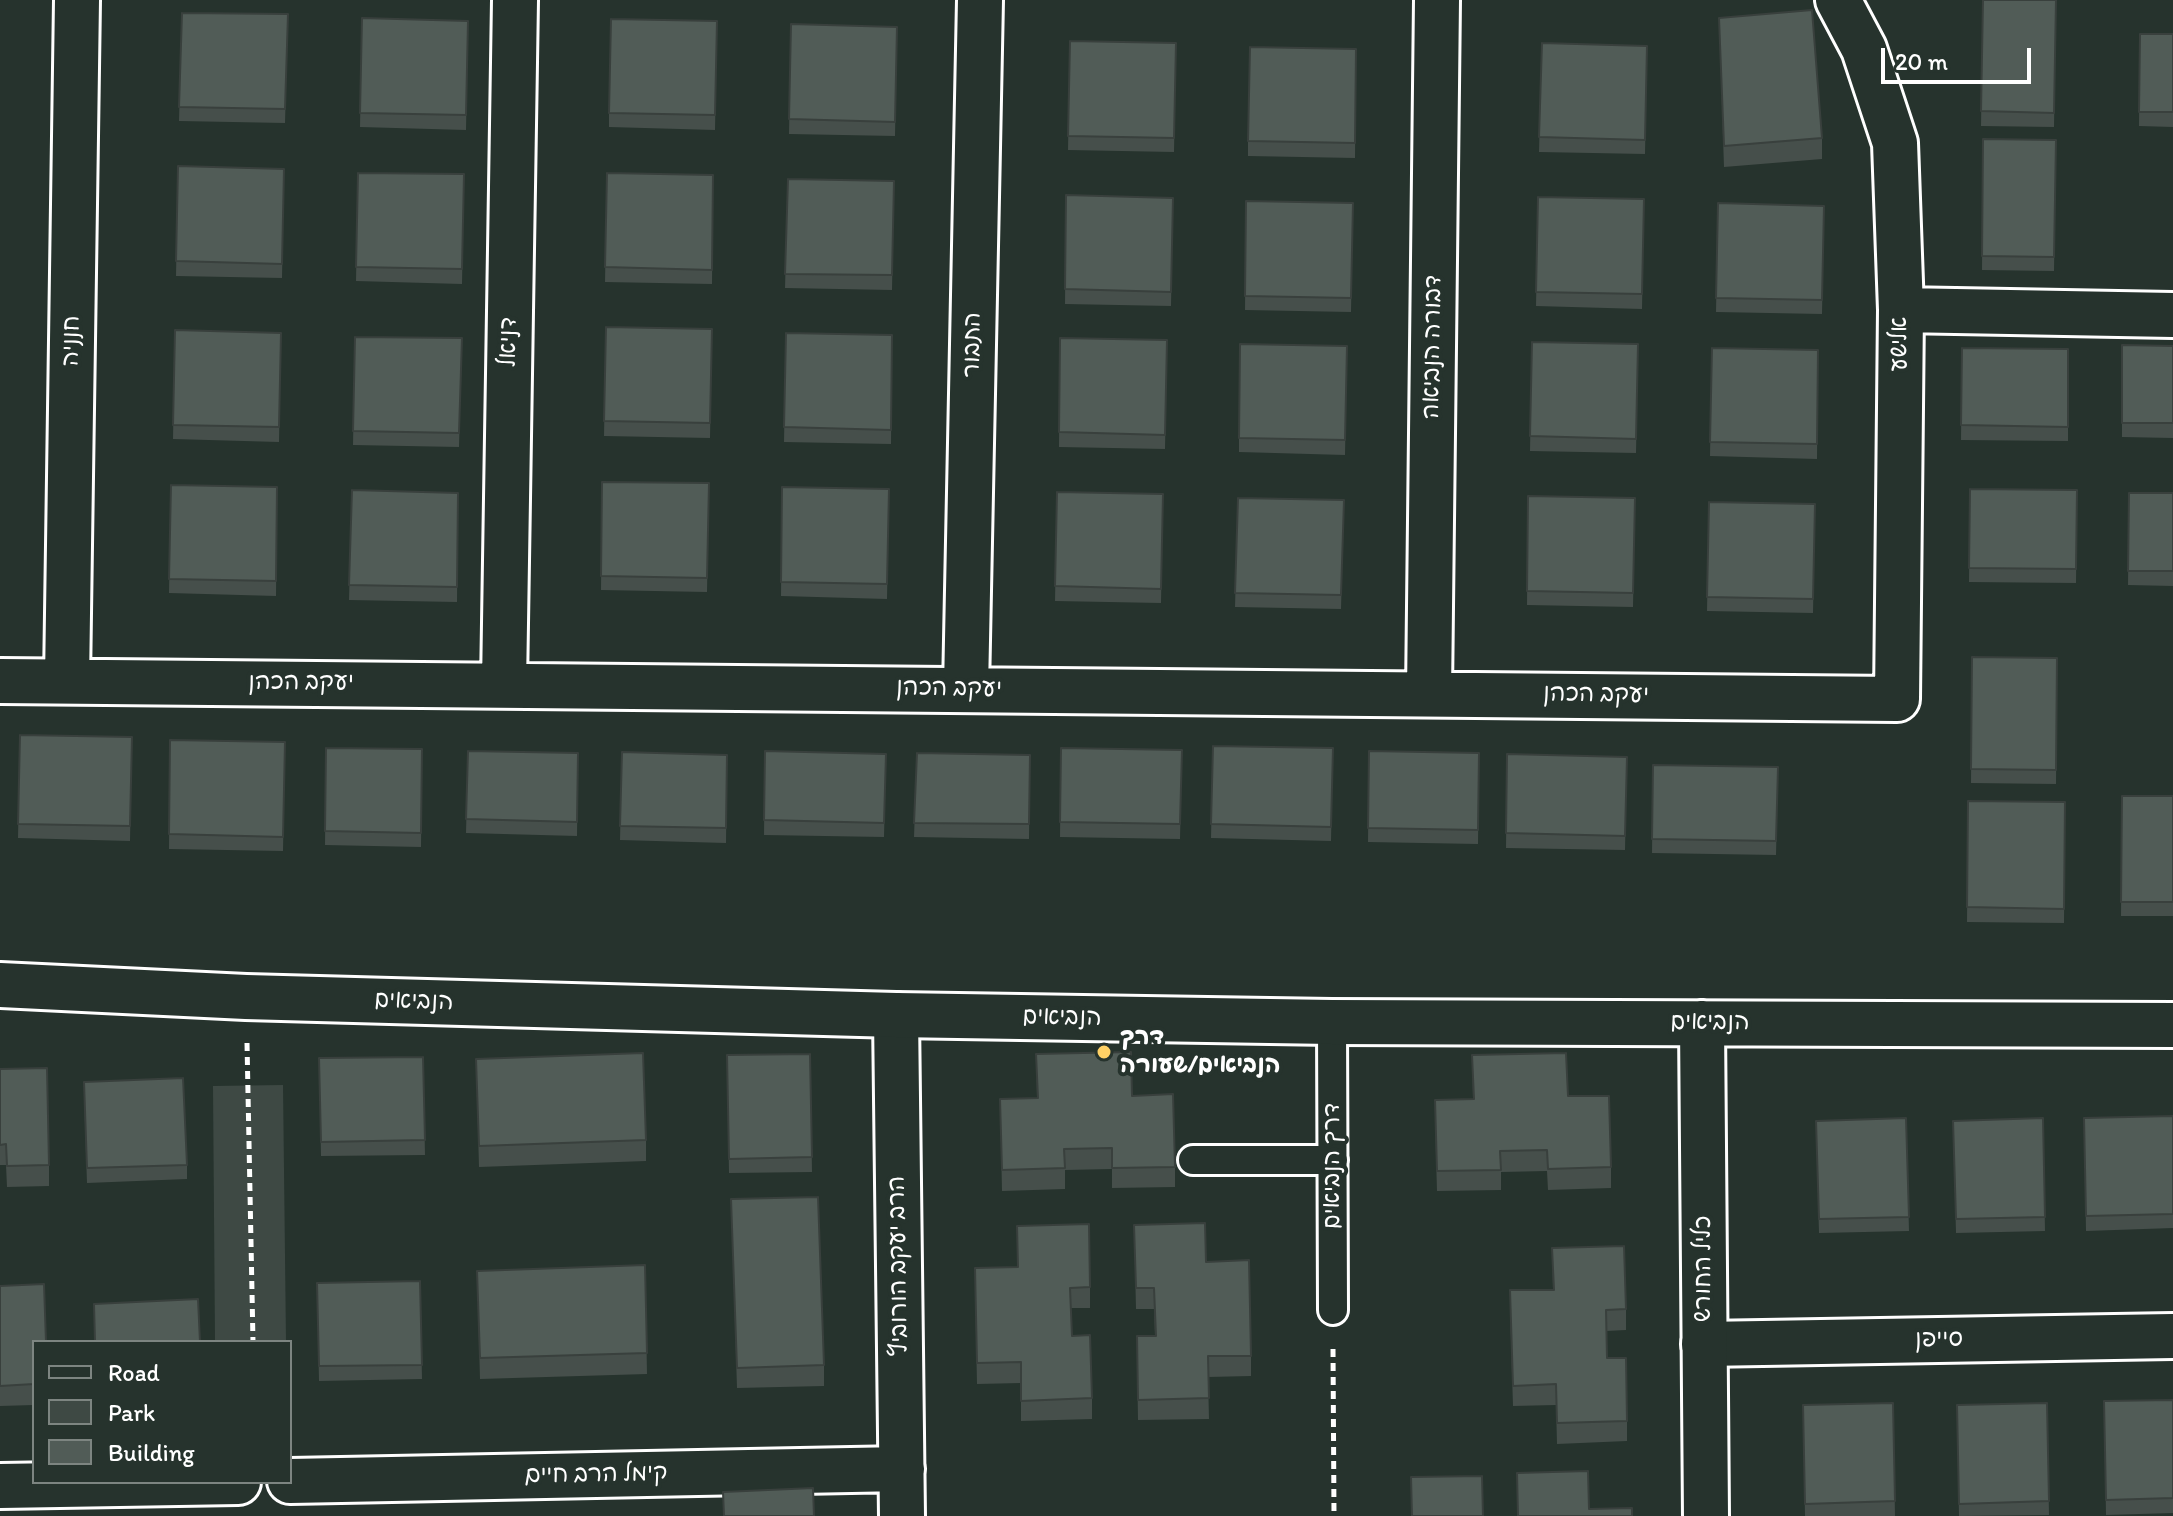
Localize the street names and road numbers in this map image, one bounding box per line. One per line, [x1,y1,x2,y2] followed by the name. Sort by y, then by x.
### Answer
[1417,275,1449,419] street label: דבורה הנביאה
[958,312,988,378] street label: התבור
[57,315,87,367] street label: חנניה
[494,317,524,367] street label: דניאל
[1886,317,1914,371] street label: אלישע
[248,669,354,697] street label: יעקב הכהן
[896,674,1002,704] street label: יעקב הכהן
[1543,680,1649,710] street label: יעקב הכהן
[374,986,454,1018] street label: הנביאים
[1022,1003,1102,1033] street label: הנביאים
[1670,1009,1750,1037] street label: הנביאים
[1319,1103,1347,1229] street label: דרך הנביאים
[883,1176,915,1356] street label: הרב יעקב הורוביץ
[1690,1216,1718,1322] street label: כליל החורש
[1915,1325,1963,1355] street label: סייפן
[524,1459,668,1491] street label: קימל הרב חיים

